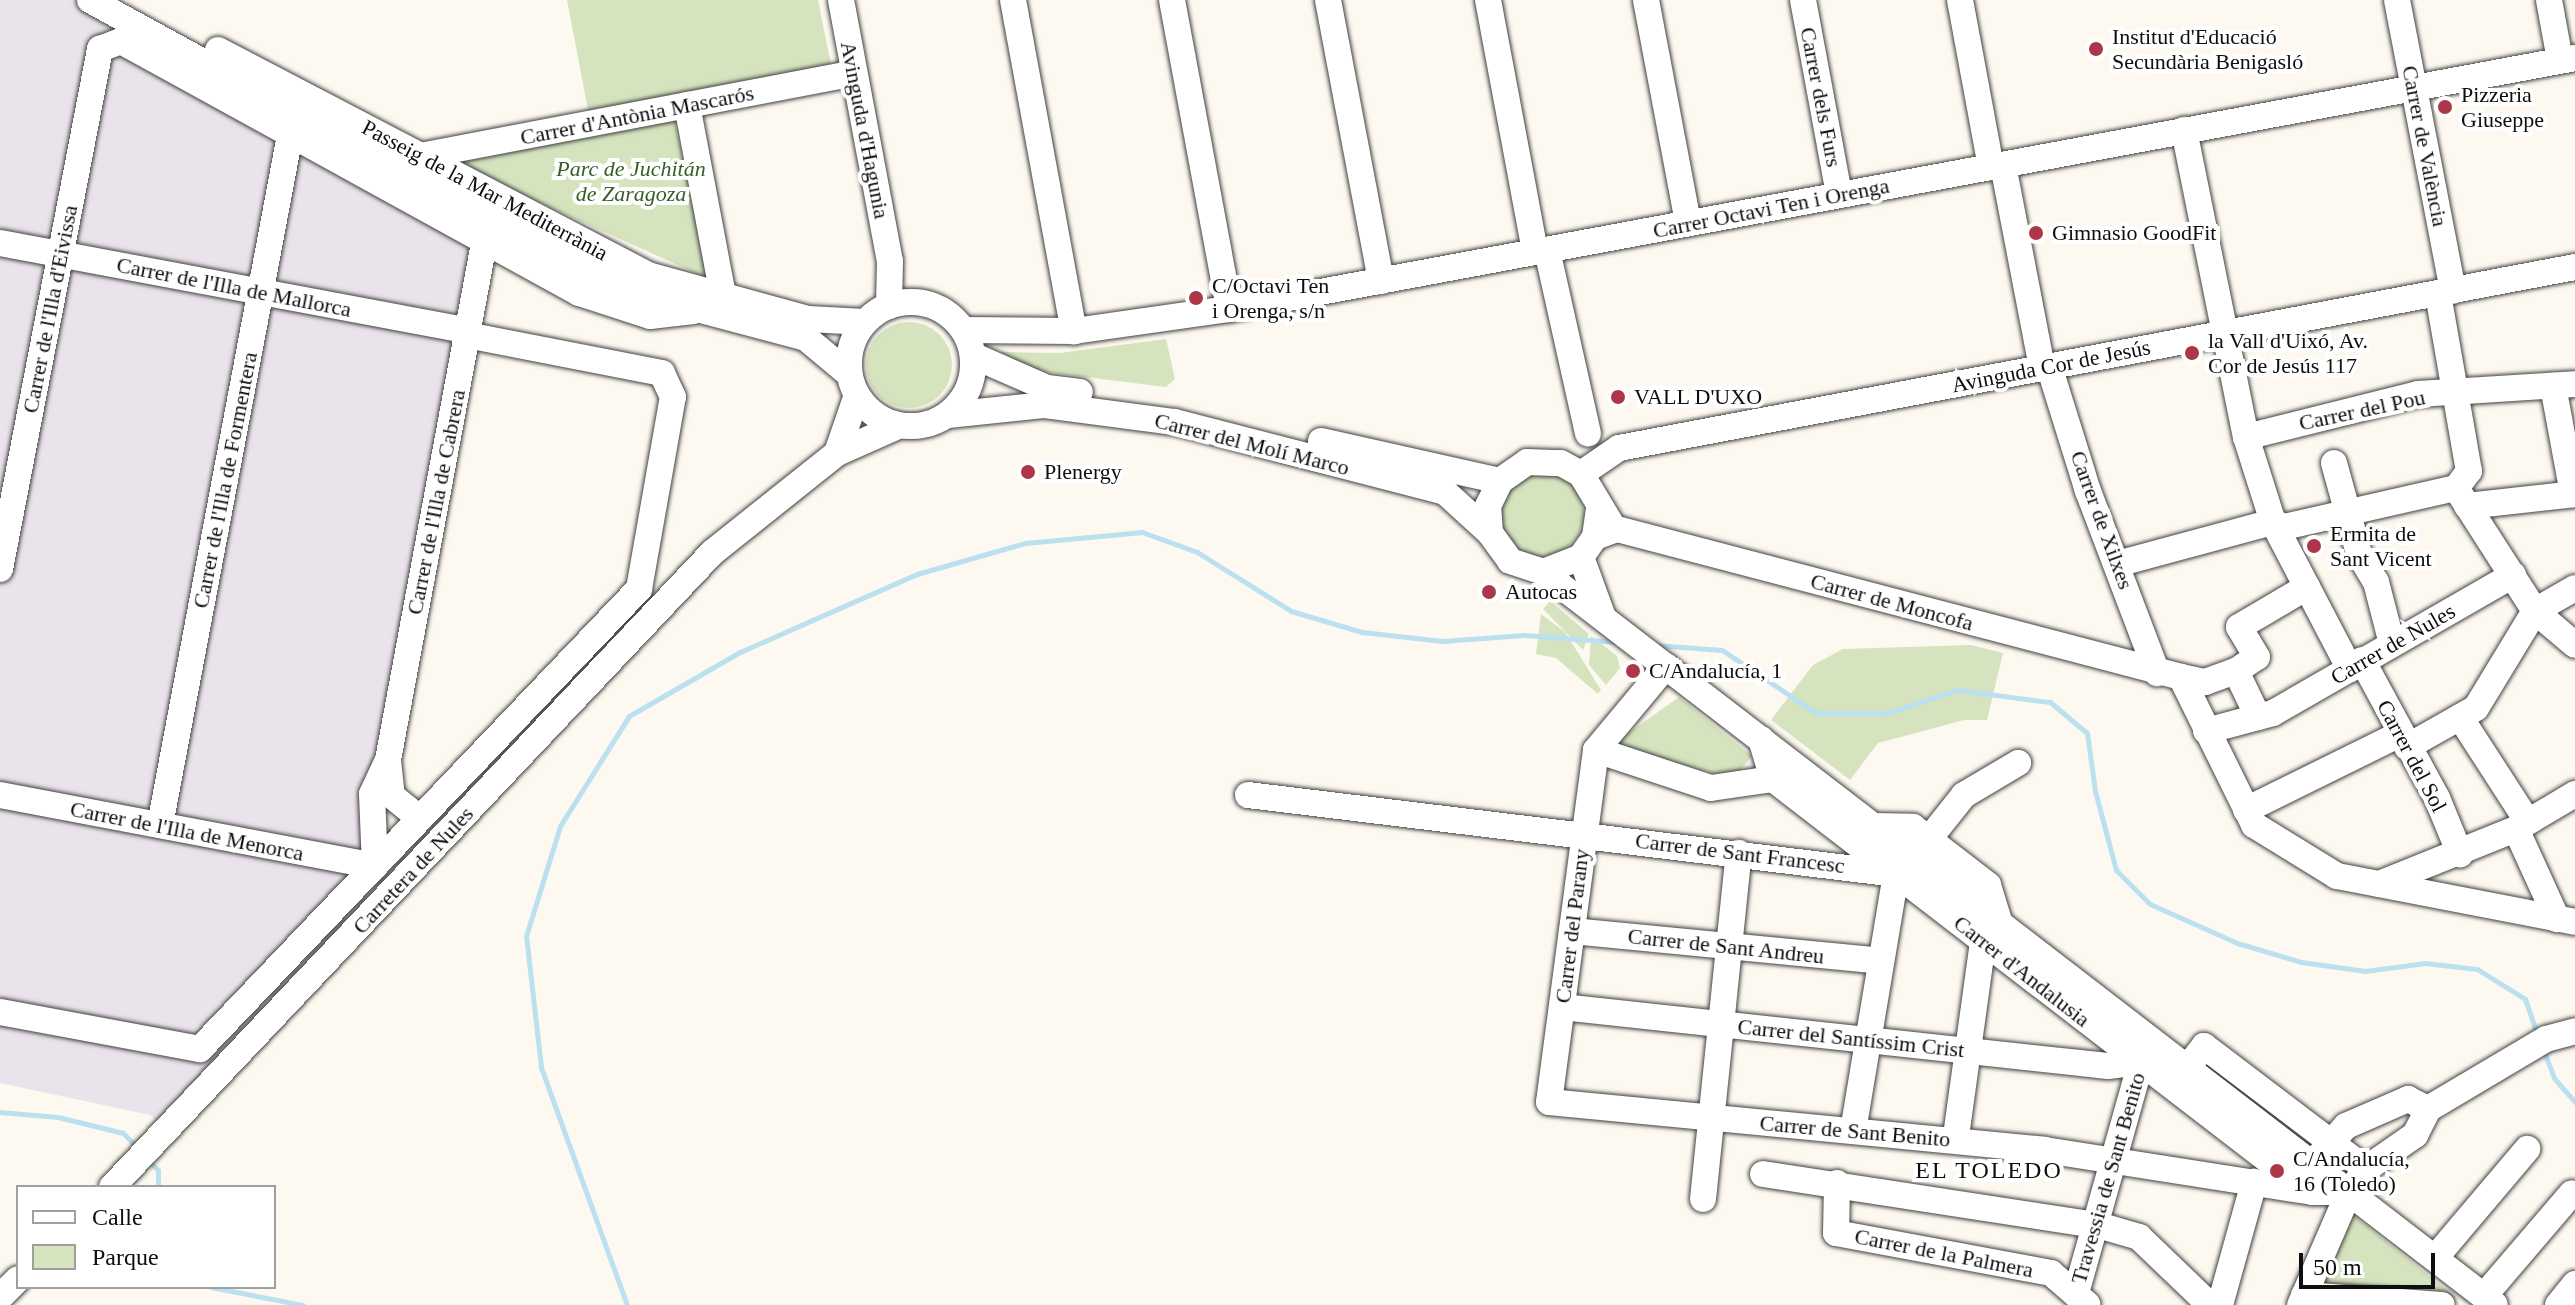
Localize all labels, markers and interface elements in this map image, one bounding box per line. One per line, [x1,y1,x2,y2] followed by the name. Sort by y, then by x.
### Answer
[2112,23,2303,74] place label: Institut d'Educació Secundària Benigasló
[1795,25,1847,169] street label: Carrer dels Furs
[835,39,895,221] street label: Avinguda d'Hagunia
[2087,40,2105,58] marker: Institut d'Educació Secundària Benigasló
[2396,63,2454,229] street label: Carrer de València
[518,79,756,151] street label: Carrer d'Antònia Mascarós
[2461,81,2544,132] place label: Pizzeria Giuseppe
[2436,98,2454,116] marker: Pizzeria Giuseppe
[357,114,613,266] street label: Passeig de la Mar Mediterrània
[556,155,706,206] park label: Parc de Juchitán de Zaragoza
[1651,172,1891,244] street label: Carrer Octavi Ten i Orenga
[17,203,83,415] street label: Carrer de l'Illa d'Eivissa
[2052,220,2216,246] place label: Gimnasio GoodFit
[2027,224,2045,242] marker: Gimnasio GoodFit
[114,251,354,323] street label: Carrer de l'Illa de Mallorca
[1212,272,1330,324] place label: C/Octavi Ten i Orenga, s/n
[1187,289,1205,307] marker: C/Octavi Ten i Orenga, s/n
[2208,327,2370,378] place label: la Vall d'Uixó, Av. Cor de Jesús 117
[1949,334,2153,398] street label: Avinguda Cor de Jesús
[2183,344,2201,362] marker: la Vall d'Uixó, Av. Cor de Jesús 117
[187,350,263,610] street label: Carrer de l'Illa de Formentera
[1634,384,1763,410] place label: VALL D'UXO
[2297,384,2427,436] street label: Carrer del Pou
[401,387,471,617] street label: Carrer de l'Illa de Cabrera
[1609,388,1627,406] marker: VALL D'UXO
[1152,407,1352,481] street label: Carrer del Molí Marco
[2065,447,2139,593] street label: Carrer de Xilxes
[1044,459,1122,485] place label: Plenergy
[1019,463,1037,481] marker: Plenergy
[2330,520,2432,572] place label: Ermita de Sant Vicent
[2305,537,2323,555] marker: Ermita de Sant Vicent
[1808,568,1976,636] street label: Carrer de Moncofa
[1505,579,1577,605] place label: Autocas
[1480,583,1498,601] marker: Autocas
[2326,598,2460,690] street label: Carrer de Nules
[1649,658,1782,684] place label: C/Andalucía, 1
[1624,662,1642,680] marker: C/Andalucía, 1
[2371,695,2453,817] street label: Carrer del Sol
[68,795,306,867] street label: Carrer de l'Illa de Menorca
[347,801,479,939] street label: Carretera de Nules
[1634,827,1846,879] street label: Carrer de Sant Francesc
[1549,847,1595,1005] street label: Carrer del Parany
[1949,910,2095,1032] street label: Carrer d'Andalusia
[1626,922,1826,970] street label: Carrer de Sant Andreu
[1736,1013,1966,1063] street label: Carrer del Santíssim Crist
[2065,1069,2151,1287] street label: Travessia de Sant Benito
[1759,1110,1951,1152] street label: Carrer de Sant Benito
[2293,1145,2410,1196] place label: C/Andalucía, 16 (Toledo)
[1915,1157,2063,1185] district label: EL TOLEDO
[2268,1162,2286,1180] marker: C/Andalucía, 16 (Toledo)
[16,1185,276,1289] legend
[92,1204,143,1230] text: Calle
[1852,1223,2036,1283] street label: Carrer de la Palmera
[2303,1237,2439,1287] scale bar
[92,1244,159,1270] text: Parque
[2313,1254,2362,1280] text: 50 m

